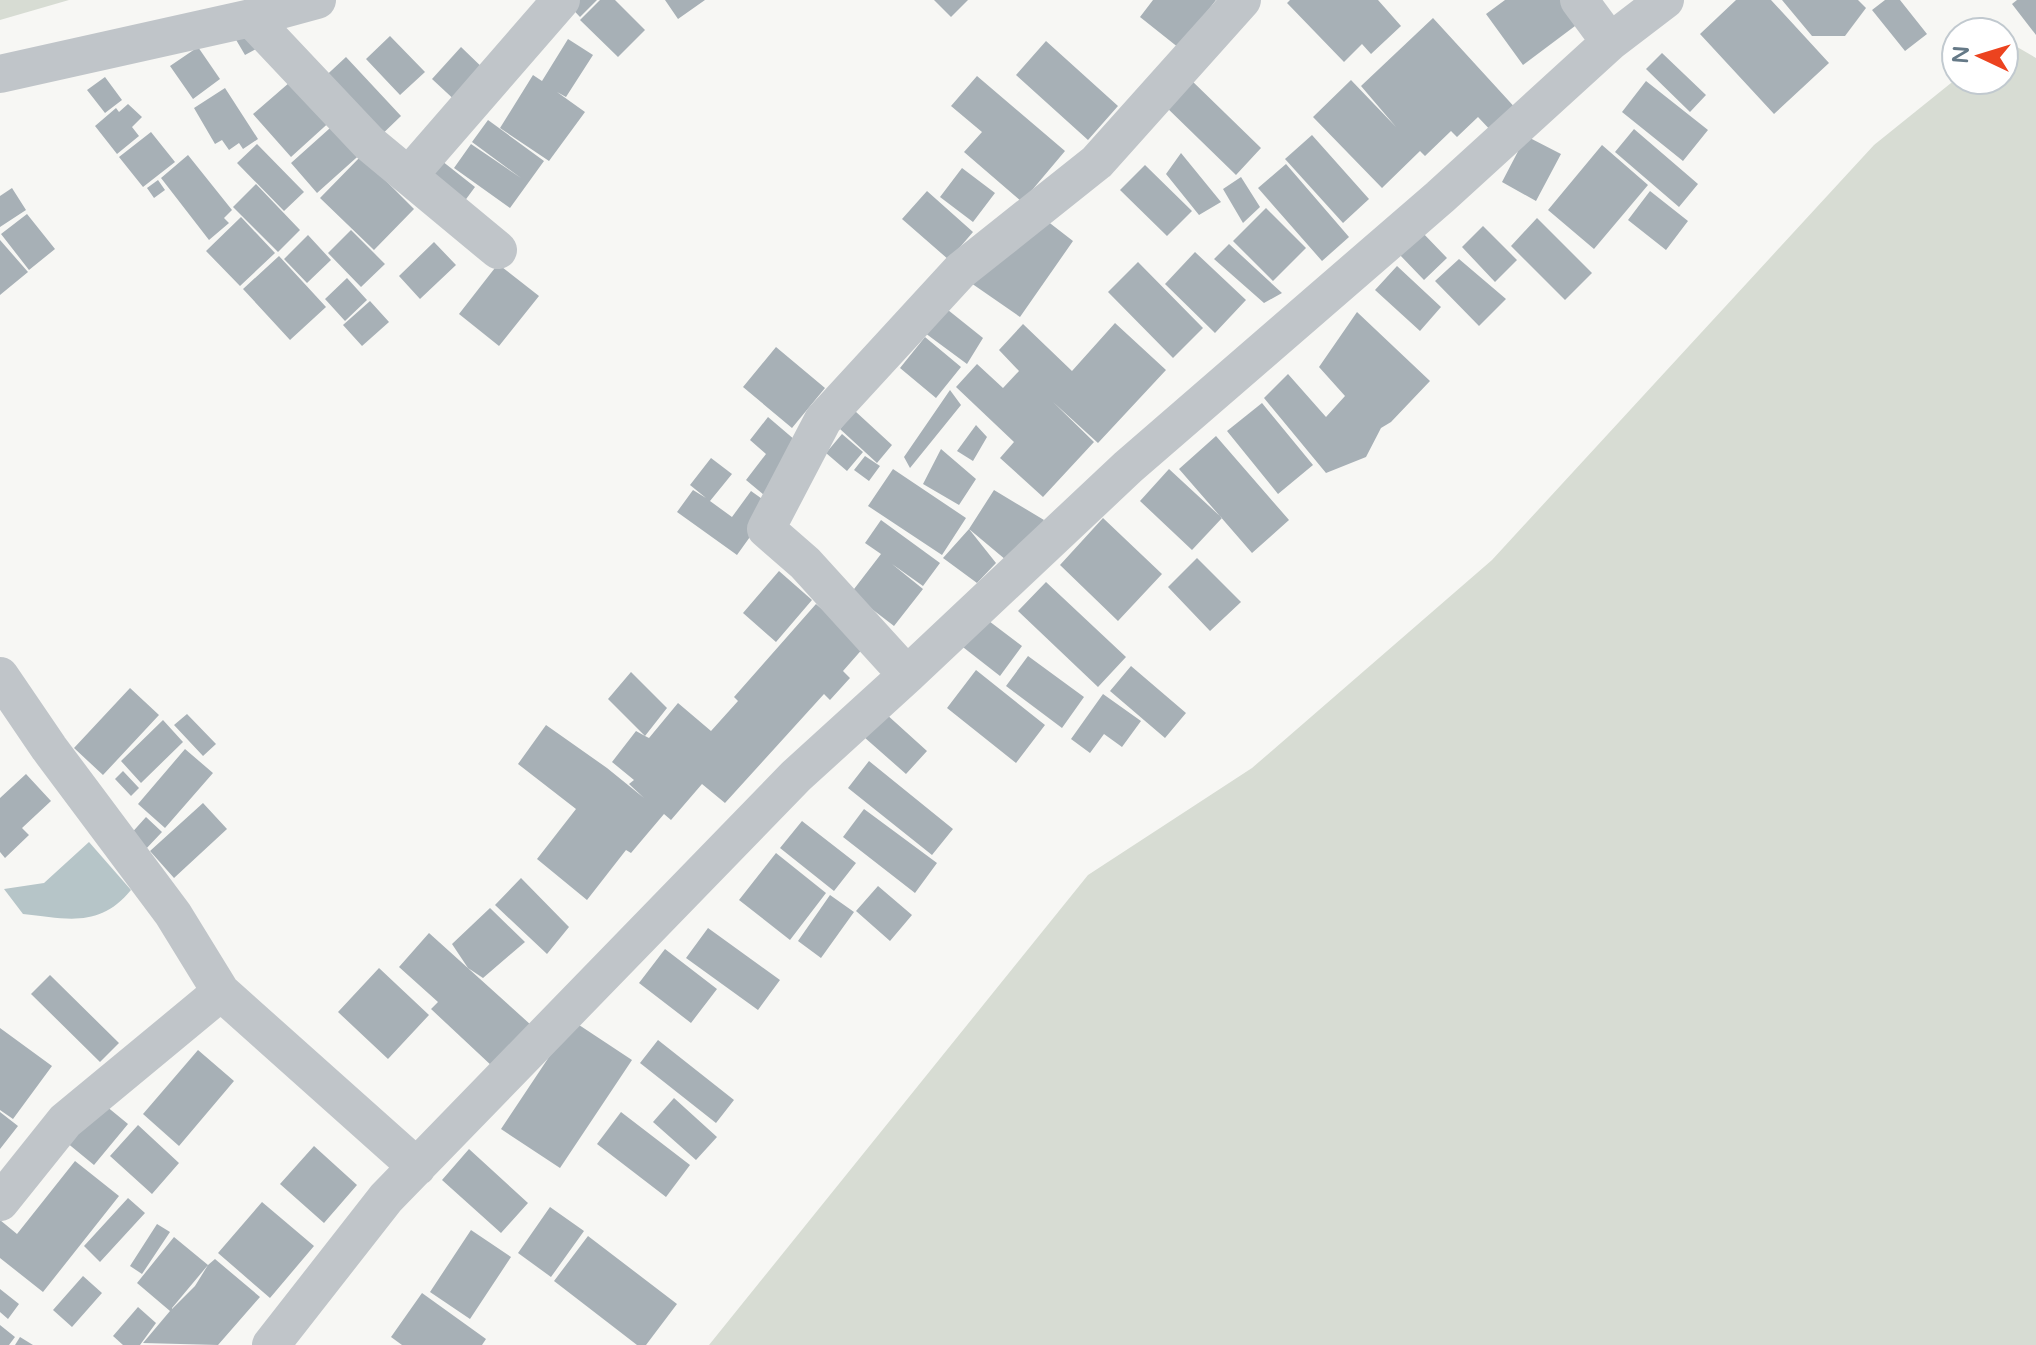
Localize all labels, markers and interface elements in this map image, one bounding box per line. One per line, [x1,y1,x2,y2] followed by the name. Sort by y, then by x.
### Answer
[1940,16,2020,96] north arrow
[1947,45,1975,64] text: N

